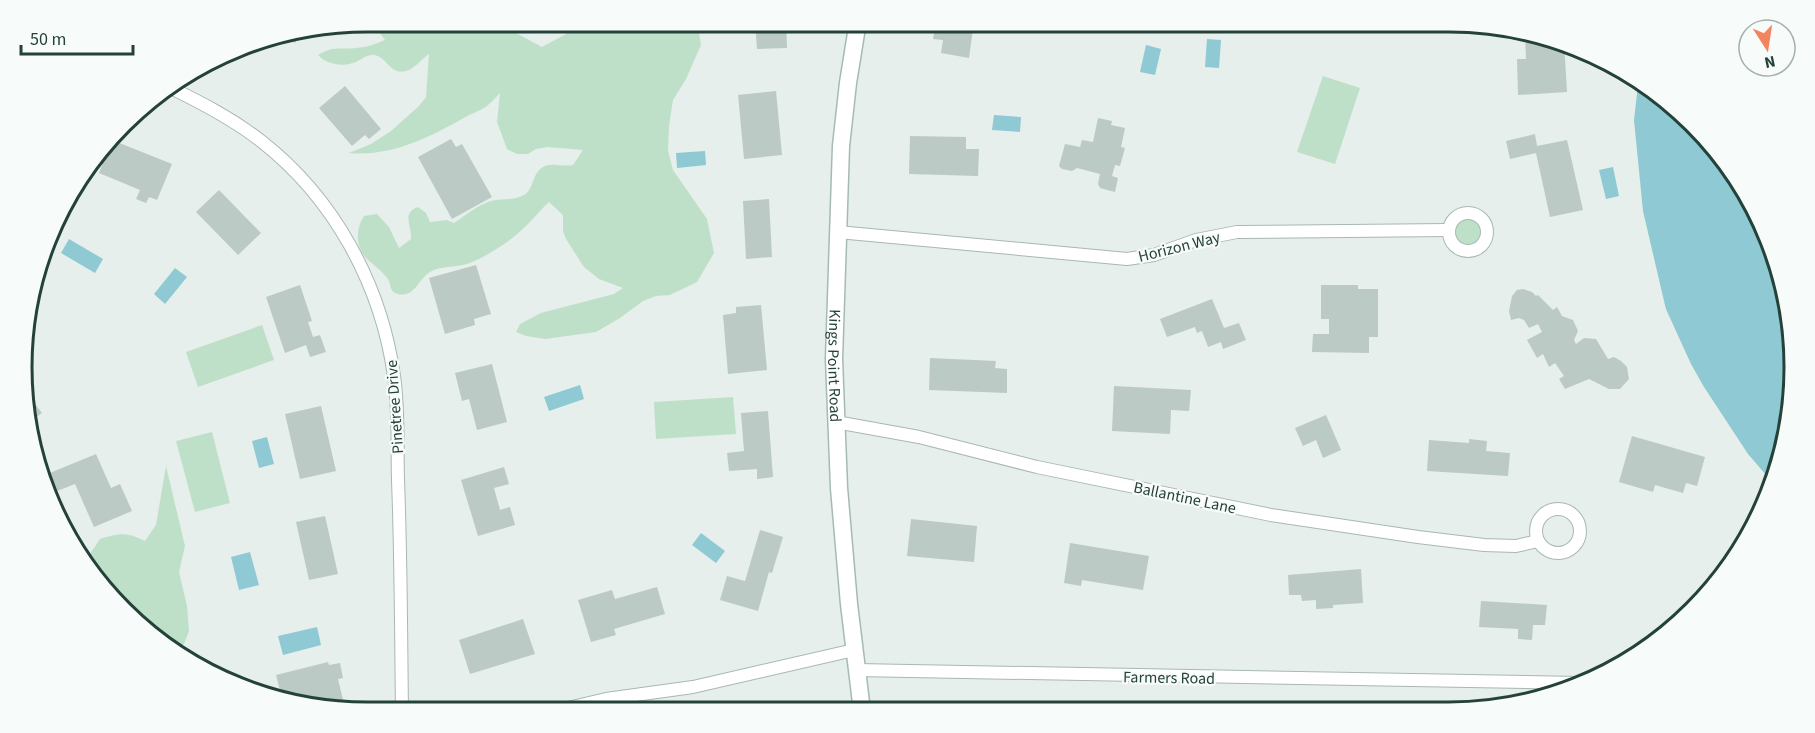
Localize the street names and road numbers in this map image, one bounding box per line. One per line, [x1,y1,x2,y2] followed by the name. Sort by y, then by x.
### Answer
[1136,226,1223,268] street label: Horizon Way
[822,309,846,423] street label: Kings Point Road
[381,359,409,455] street label: Pinetree Drive
[1132,476,1238,520] street label: Ballantine Lane
[1123,666,1215,690] street label: Farmers Road

